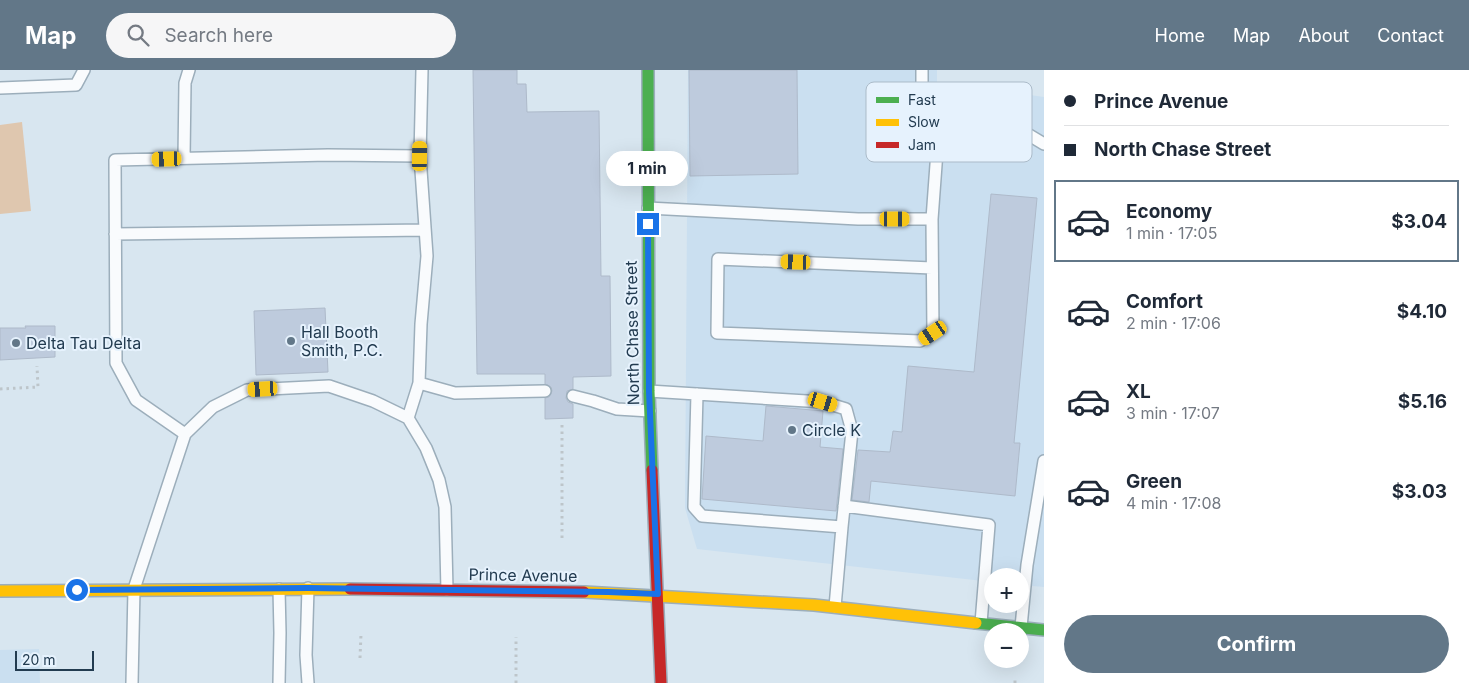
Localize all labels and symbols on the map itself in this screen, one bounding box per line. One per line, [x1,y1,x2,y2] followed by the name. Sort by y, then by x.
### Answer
[866,82,1032,162] legend
[908,91,936,108] text: Fast
[908,113,940,130] text: Slow
[908,136,936,153] text: Jam
[412,141,427,171] car
[151,151,182,167] car
[607,152,689,186] callout: 1 min
[880,212,910,227] car
[637,213,659,235] route end
[780,254,811,270] car
[621,261,643,405] street label: North Chase Street
[916,318,949,348] car
[301,322,383,360] place label: Hall Booth Smith, P.C.
[26,333,141,353] place label: Delta Tau Delta
[285,335,297,347] marker: Hall Booth Smith, P.C.
[10,337,22,349] marker: Delta Tau Delta
[247,381,278,397] car
[806,390,839,414] car
[802,420,861,440] place label: Circle K
[786,424,798,436] marker: Circle K
[468,564,578,586] street label: Prince Avenue
[66,579,88,601] route start
[15,648,94,671] scale bar

